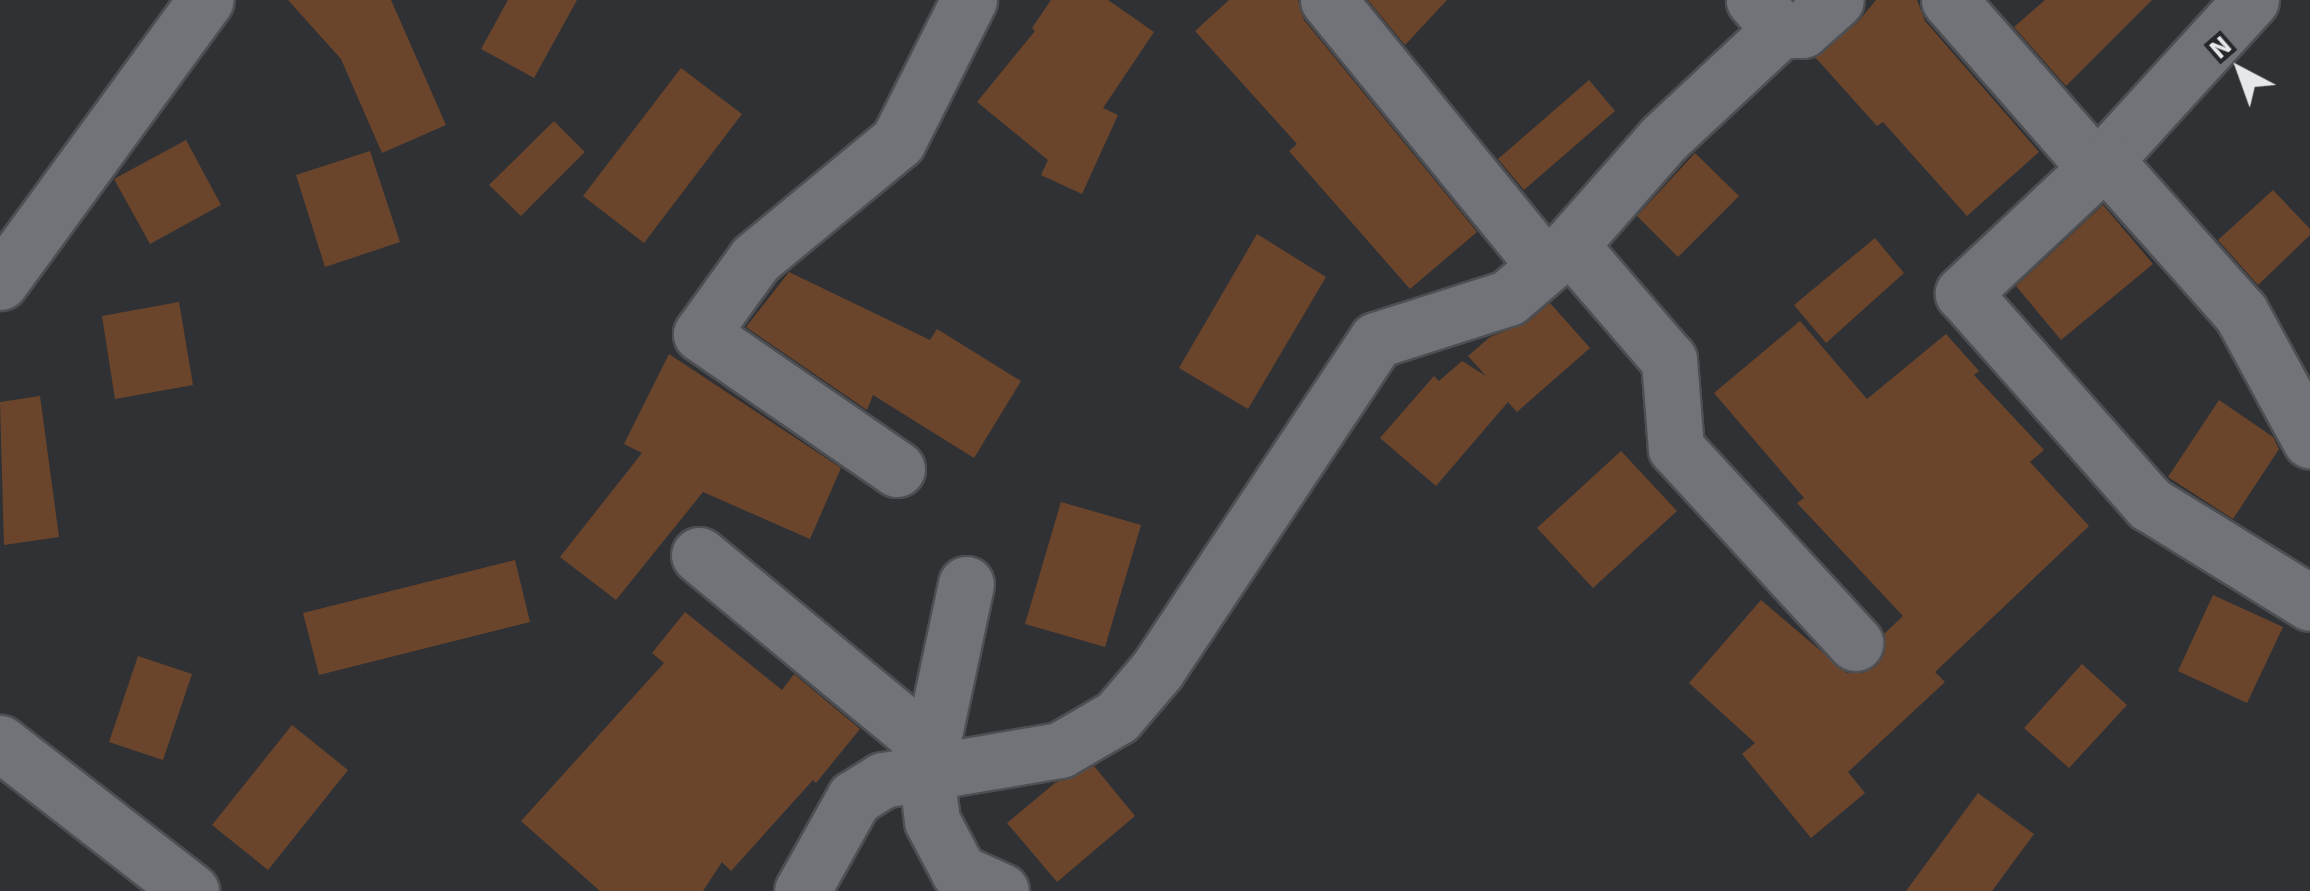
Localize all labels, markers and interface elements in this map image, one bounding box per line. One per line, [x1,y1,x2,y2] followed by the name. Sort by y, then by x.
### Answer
[2190,20,2290,120] north arrow
[2200,26,2240,69] text: N

